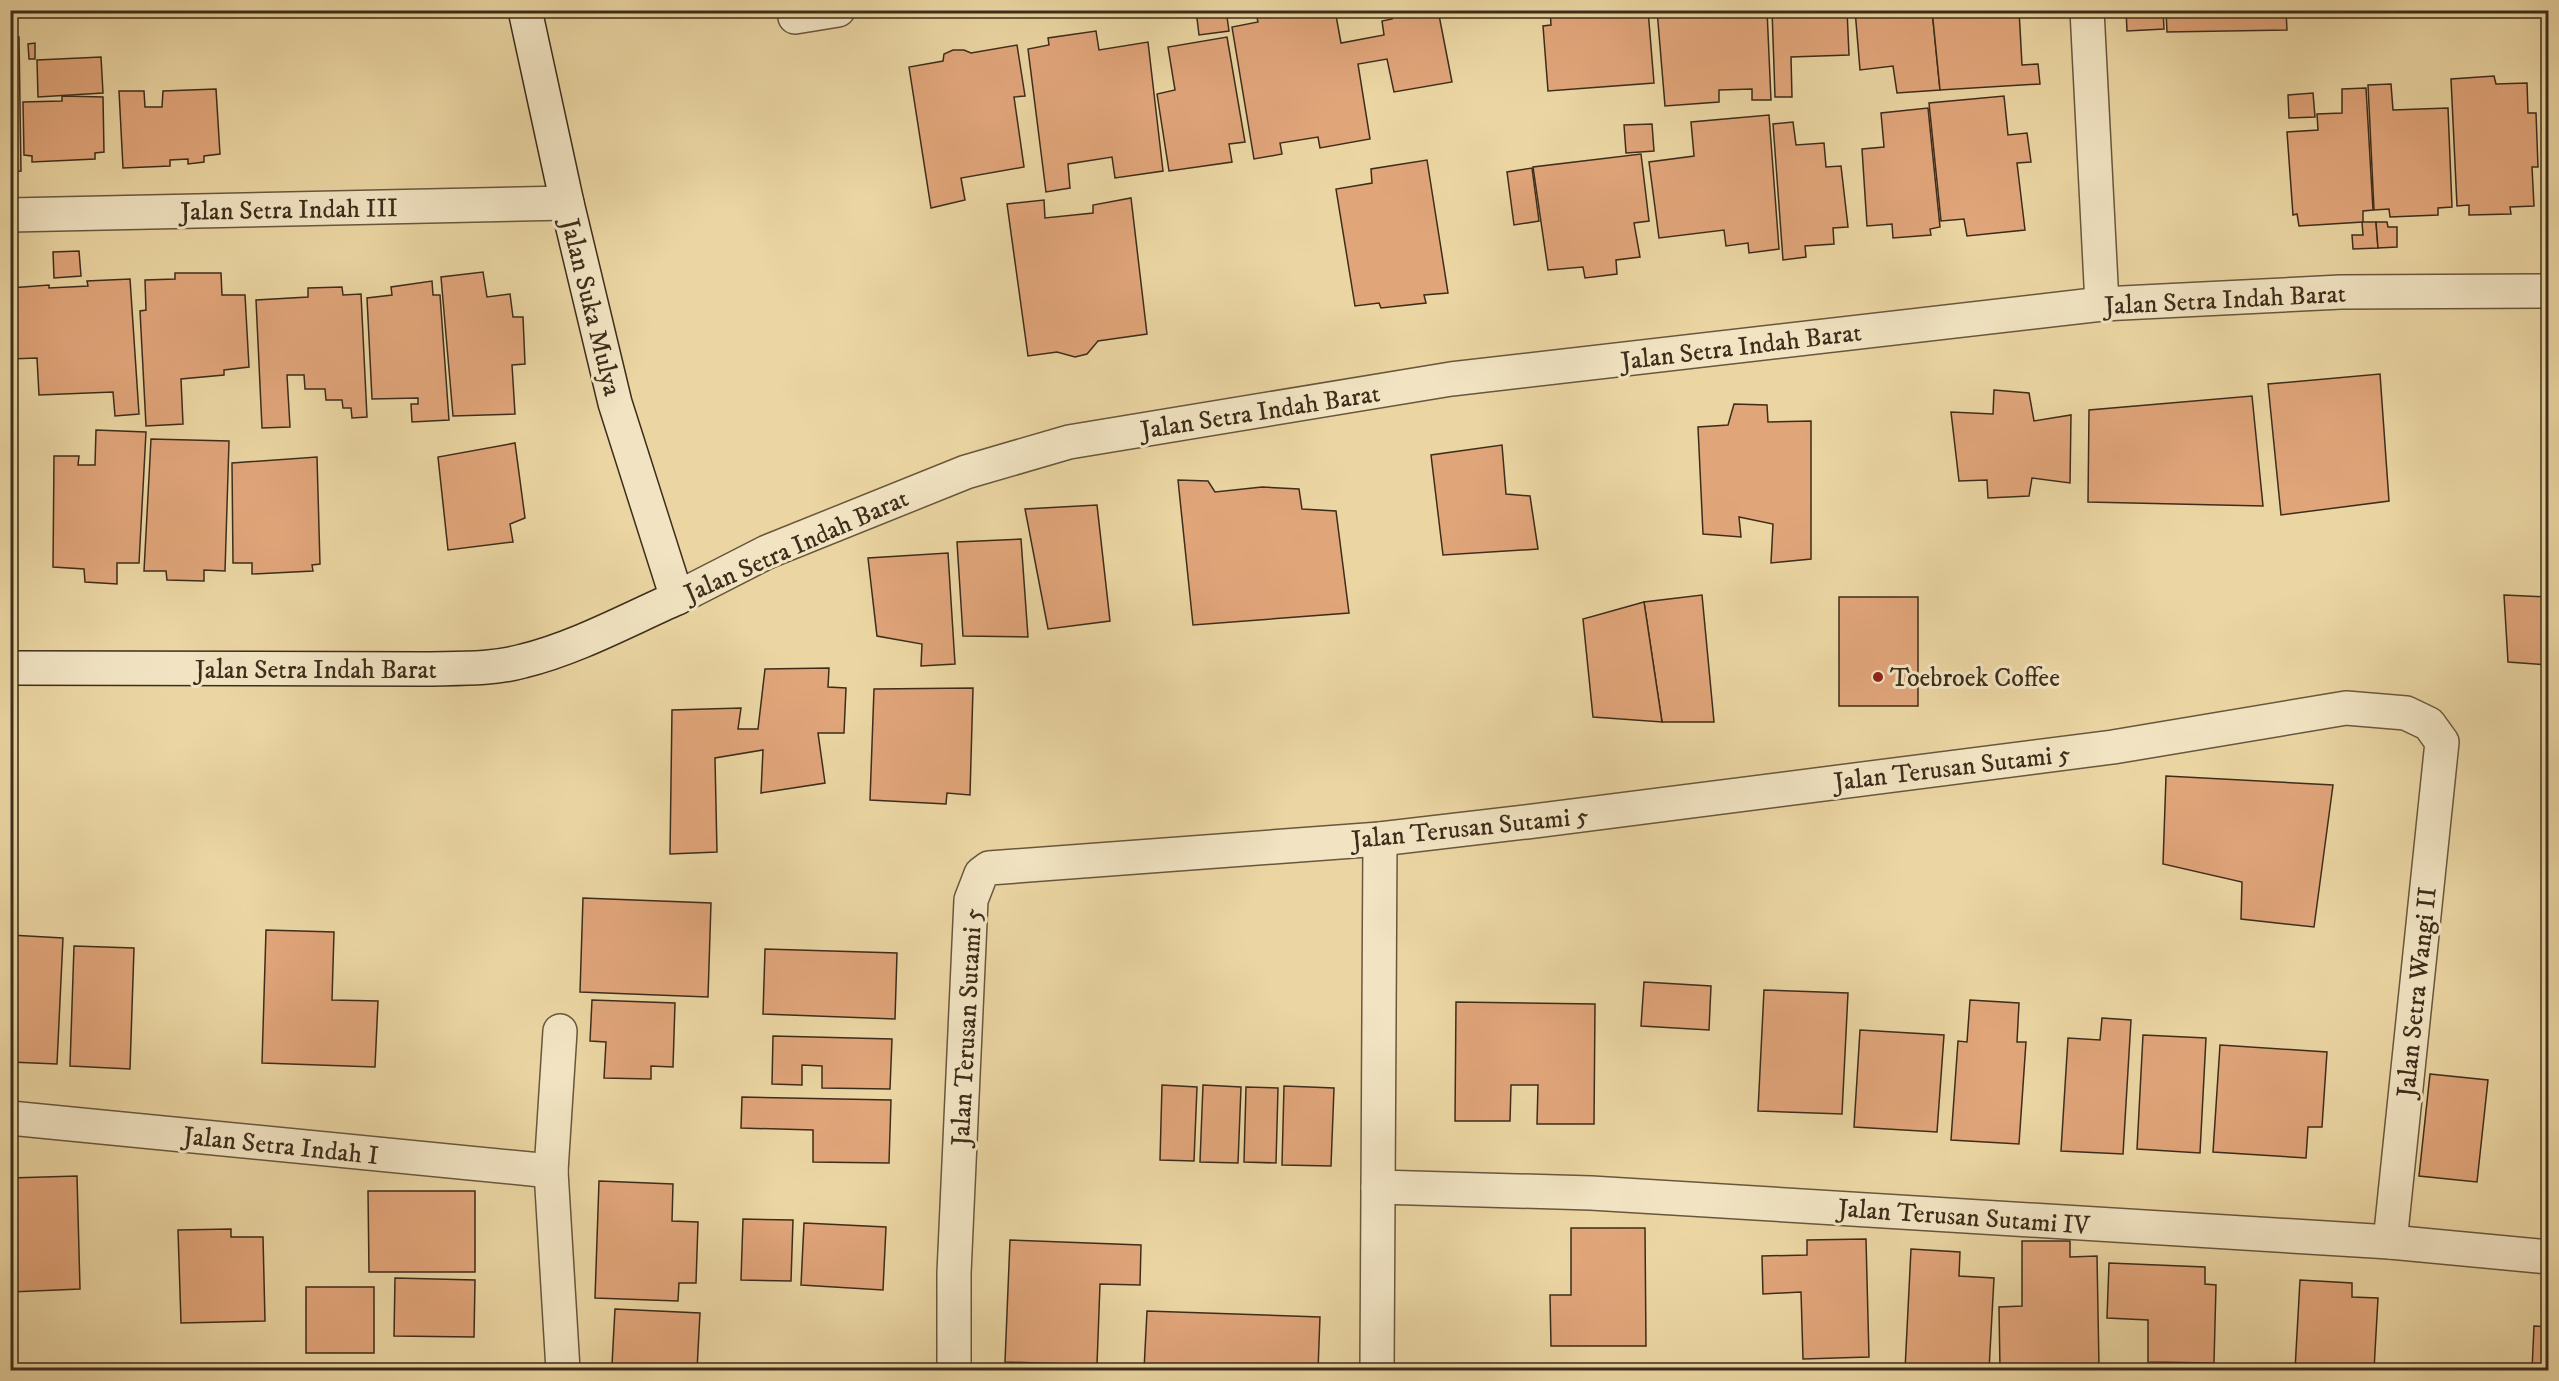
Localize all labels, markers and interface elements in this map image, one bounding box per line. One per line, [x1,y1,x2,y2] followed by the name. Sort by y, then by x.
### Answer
[178,192,398,229] street label: Jalan Setra Indah III
[552,213,628,399] street label: Jalan Suka Mulya
[2101,278,2347,323] street label: Jalan Setra Indah Barat
[1617,316,1863,379] street label: Jalan Setra Indah Barat
[1136,377,1382,448] street label: Jalan Setra Indah Barat
[678,482,914,611] street label: Jalan Setra Indah Barat
[193,654,437,687] street label: Jalan Setra Indah Barat
[1890,662,2060,695] place label: Toebroek Coffee
[1871,670,1885,684] marker: Toebroek Coffee
[1830,738,2072,800] street label: Jalan Terusan Sutami 5
[1348,800,1590,858] street label: Jalan Terusan Sutami 5
[2390,885,2445,1101] street label: Jalan Setra Wangi II
[945,907,990,1149] street label: Jalan Terusan Sutami 5
[180,1120,380,1173] street label: Jalan Setra Indah I
[1835,1192,2091,1243] street label: Jalan Terusan Sutami IV

